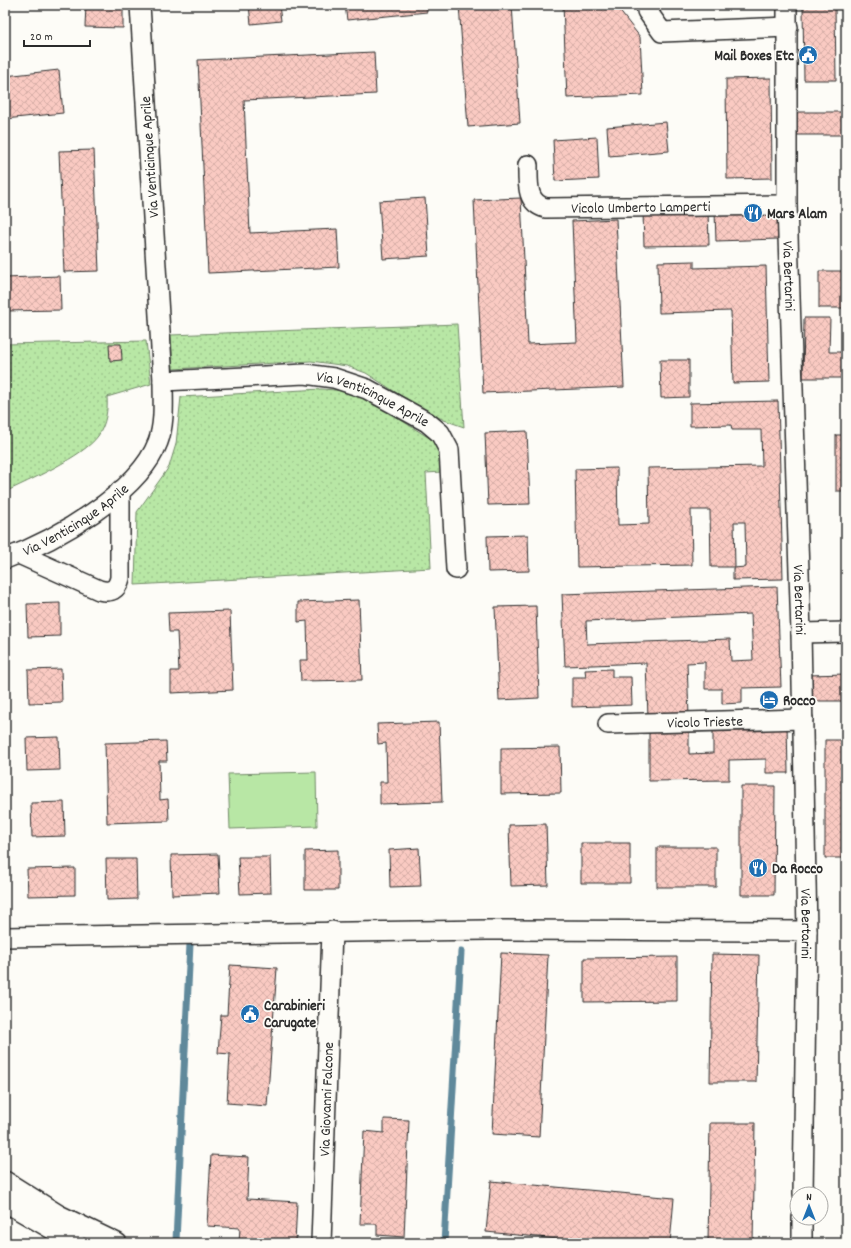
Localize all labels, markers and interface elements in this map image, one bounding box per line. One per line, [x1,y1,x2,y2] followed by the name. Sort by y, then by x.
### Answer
[24,22,90,48] scale bar
[30,29,53,46] text: 20 m
[797,44,819,66] public building icon: Mail Boxes Etc
[714,46,794,68] place label: Mail Boxes Etc
[136,95,166,218] street label: Via Venticinque Aprile
[571,197,711,221] street label: Vicolo Umberto Lamperti
[742,202,764,224] restaurant icon: Mars Alam
[767,204,827,226] place label: Mars Alam
[775,240,799,312] street label: Via Bertarini
[315,367,433,434] street label: Via Venticinque Aprile
[20,479,135,563] street label: Via Venticinque Aprile
[786,564,810,635] street label: Via Bertarini
[758,689,780,711] hotel icon: Rocco
[783,691,816,713] place label: Rocco
[667,712,744,735] street label: Vicolo Trieste
[747,857,769,879] restaurant icon: Da Rocco
[772,859,823,881] place label: Da Rocco
[793,888,816,959] street label: Via Bertarini
[264,996,325,1035] place label: Carabinieri Carugate
[239,1003,261,1025] public building icon: Carabinieri Carugate
[315,1041,341,1157] street label: Via Giovanni Falcone
[789,1186,829,1226] north arrow
[806,1190,812,1206] text: N

